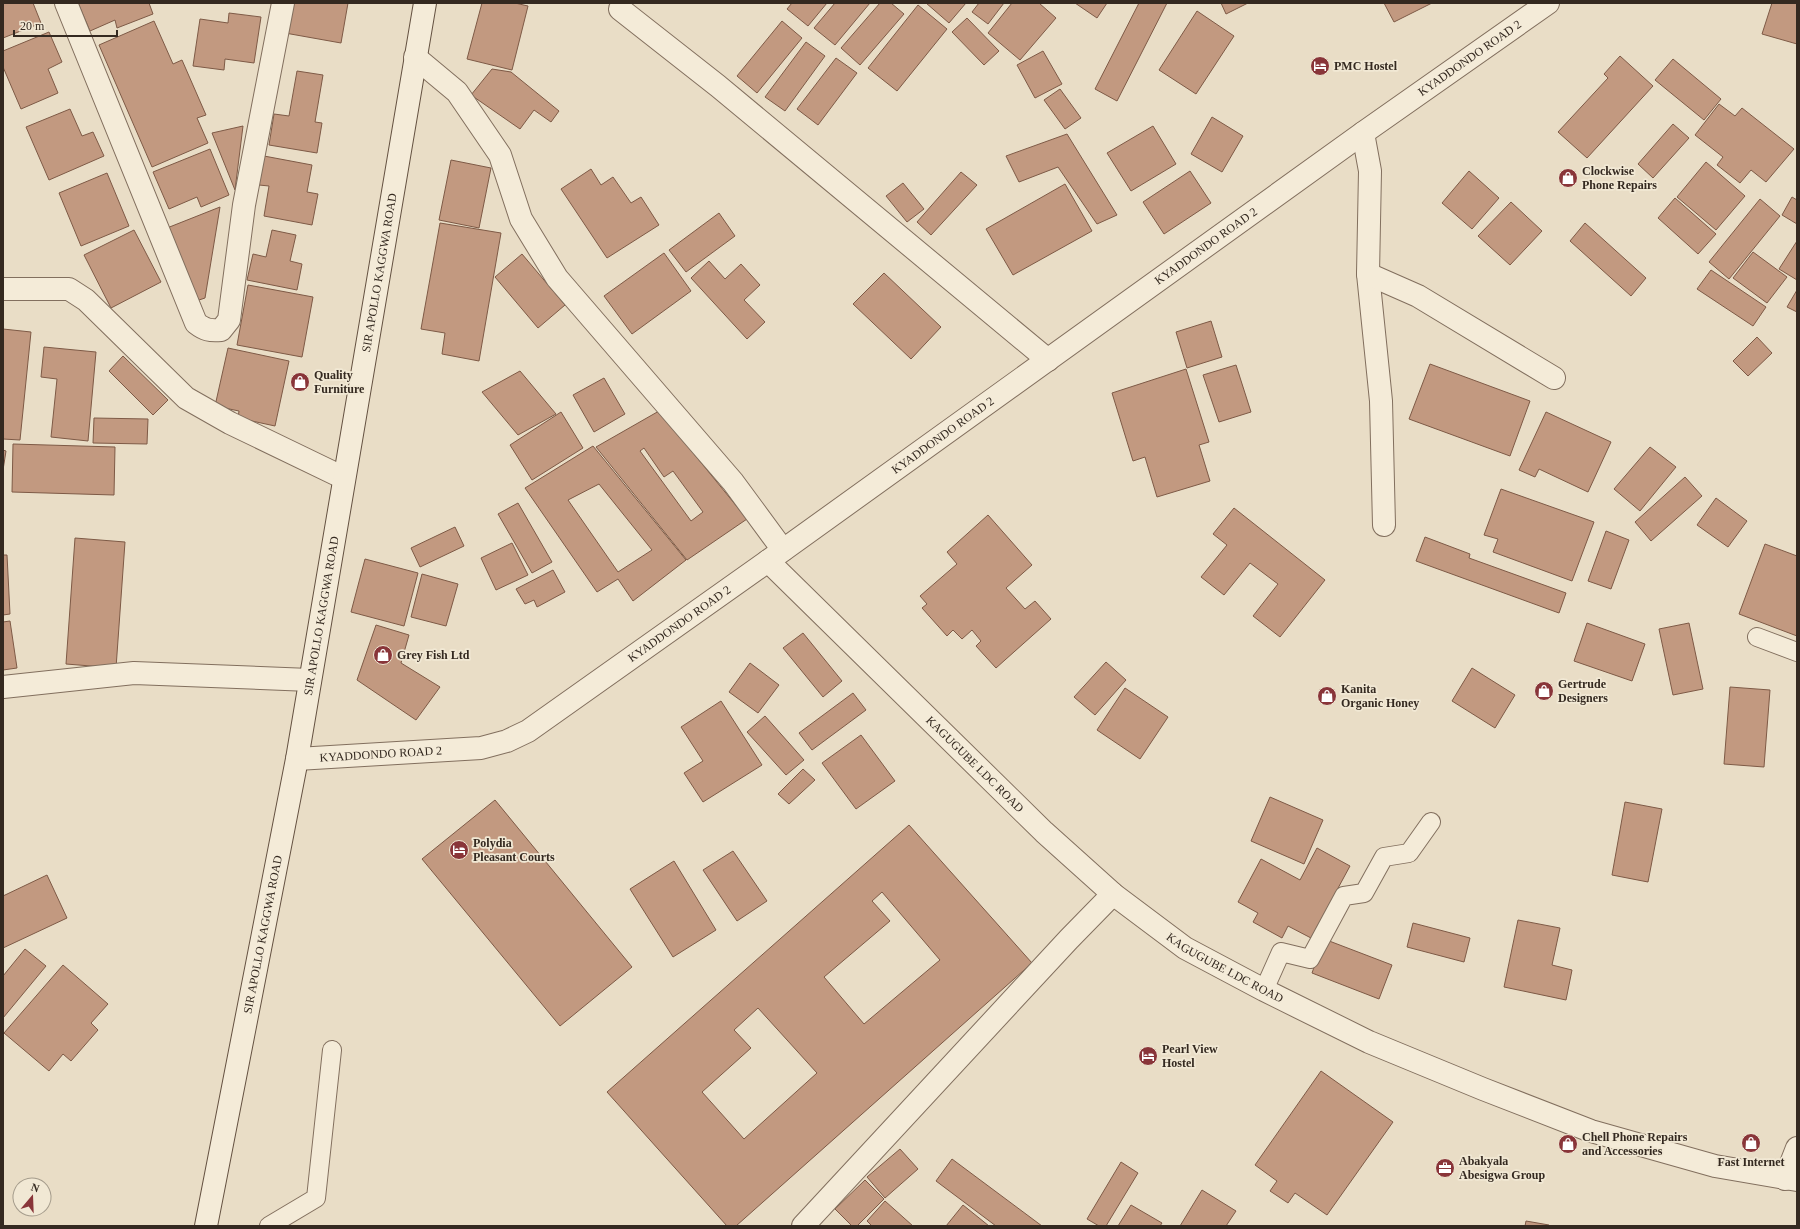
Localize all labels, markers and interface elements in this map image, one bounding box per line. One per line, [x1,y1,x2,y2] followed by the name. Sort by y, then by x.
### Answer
[14,12,117,38] scale bar
[1415,17,1524,99] street label: KYADDONDO ROAD 2
[20,19,45,33] text: 20 m
[1309,55,1331,77] hotel icon: PMC Hostel
[1334,59,1398,73] place label: PMC Hostel
[1582,164,1657,192] place label: Clockwise Phone Repairs
[1557,167,1579,189] shop icon: Clockwise Phone Repairs
[359,192,400,353] street label: SIR APOLLO KAGGWA ROAD
[1152,205,1260,288] street label: KYADDONDO ROAD 2
[314,368,365,396] place label: Quality Furniture
[289,371,311,393] shop icon: Quality Furniture
[889,394,997,477] street label: KYADDONDO ROAD 2
[301,535,342,696] street label: SIR APOLLO KAGGWA ROAD
[625,583,733,665] street label: KYADDONDO ROAD 2
[372,644,394,666] shop icon: Grey Fish Ltd
[397,648,470,662] place label: Grey Fish Ltd
[1558,677,1608,705] place label: Gertrude Designers
[1533,680,1555,702] shop icon: Gertrude Designers
[1341,682,1419,710] place label: Kanita Organic Honey
[1316,685,1338,707] shop icon: Kanita Organic Honey
[923,713,1027,815] street label: KAGUGUBE LDC ROAD
[319,743,443,765] street label: KYADDONDO ROAD 2
[473,836,555,864] place label: Polydia Pleasant Courts
[448,839,470,861] hotel icon: Polydia Pleasant Courts
[241,854,285,1015] street label: SIR APOLLO KAGGWA ROAD
[1164,930,1286,1006] street label: KAGUGUBE LDC ROAD
[1162,1042,1218,1070] place label: Pearl View Hostel
[1137,1045,1159,1067] hotel icon: Pearl View Hostel
[1582,1130,1688,1158] place label: Chell Phone Repairs and Accessories
[1740,1132,1762,1154] shop icon: Fast Internet
[1557,1133,1579,1155] shop icon: Chell Phone Repairs and Accessories
[1459,1154,1545,1182] place label: Abakyala Abesigwa Group
[1718,1155,1784,1169] place label: Fast Internet
[1434,1157,1456,1179] office icon: Abakyala Abesigwa Group
[12,1177,52,1217] north arrow
[30,1181,41,1195] text: N

